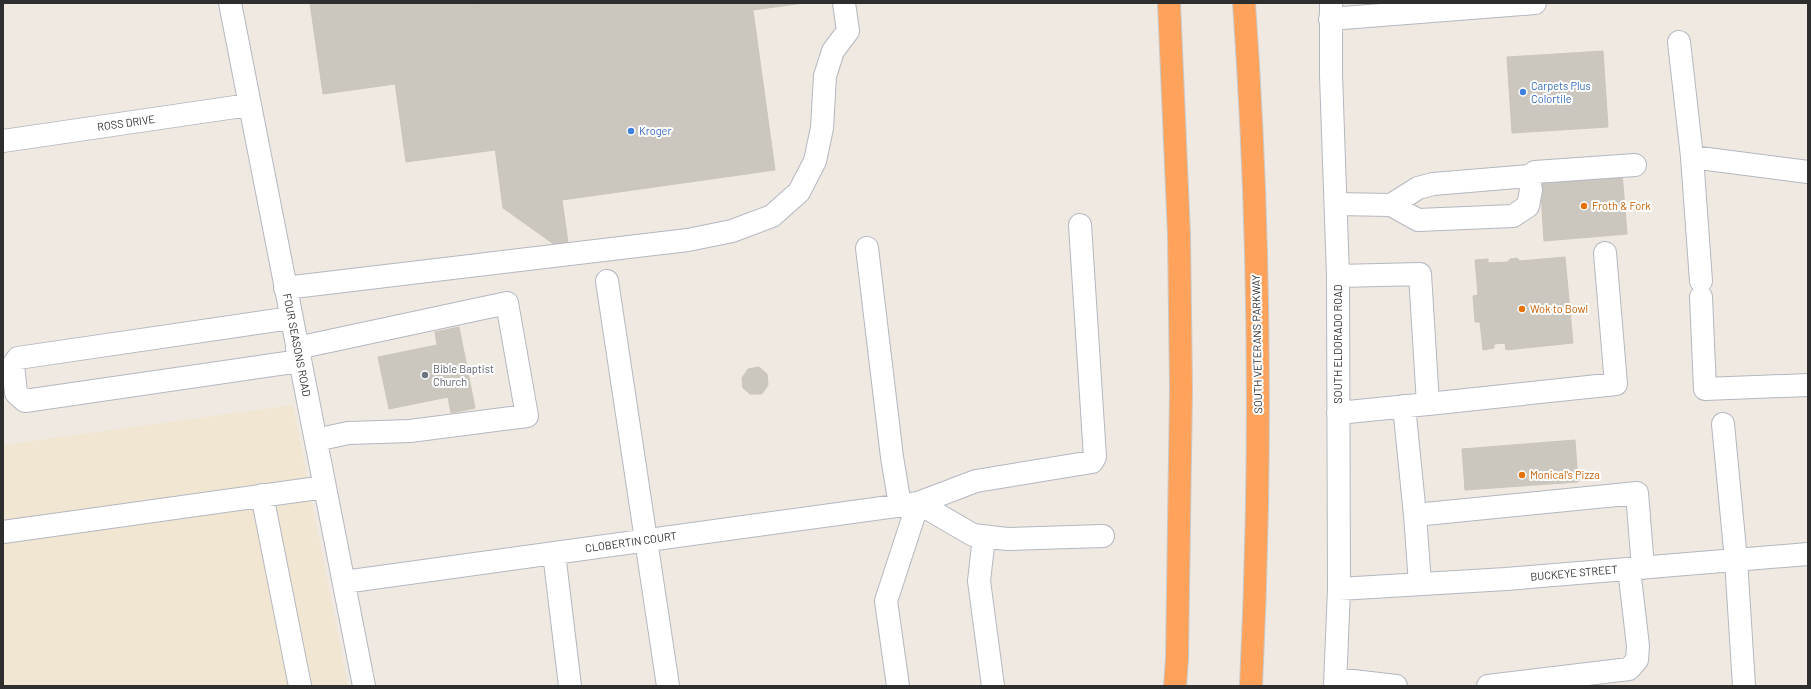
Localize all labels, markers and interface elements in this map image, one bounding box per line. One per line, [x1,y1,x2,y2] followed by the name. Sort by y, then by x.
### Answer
[1531,79,1591,105] place label: Carpets Plus Colortile
[1518,87,1528,97] marker: Carpets Plus Colortile
[96,112,156,133] street label: ROSS DRIVE
[639,124,671,137] place label: Kroger
[626,126,636,136] marker: Kroger
[1592,199,1651,212] place label: Froth & Fork
[1579,201,1589,211] marker: Froth & Fork
[1249,274,1264,414] street label: SOUTH VETERANS PARKWAY
[1331,284,1344,404] street label: SOUTH ELDORADO ROAD
[281,292,314,398] street label: FOUR SEASONS ROAD
[1530,302,1588,315] place label: Wok to Bowl
[1517,304,1527,314] marker: Wok to Bowl
[433,362,494,388] place label: Bible Baptist Church
[420,370,430,380] marker: Bible Baptist Church
[1530,468,1600,481] place label: Monical's Pizza
[1517,470,1527,480] marker: Monical's Pizza
[584,529,678,554] street label: CLOBERTIN COURT
[1530,562,1618,583] street label: BUCKEYE STREET

